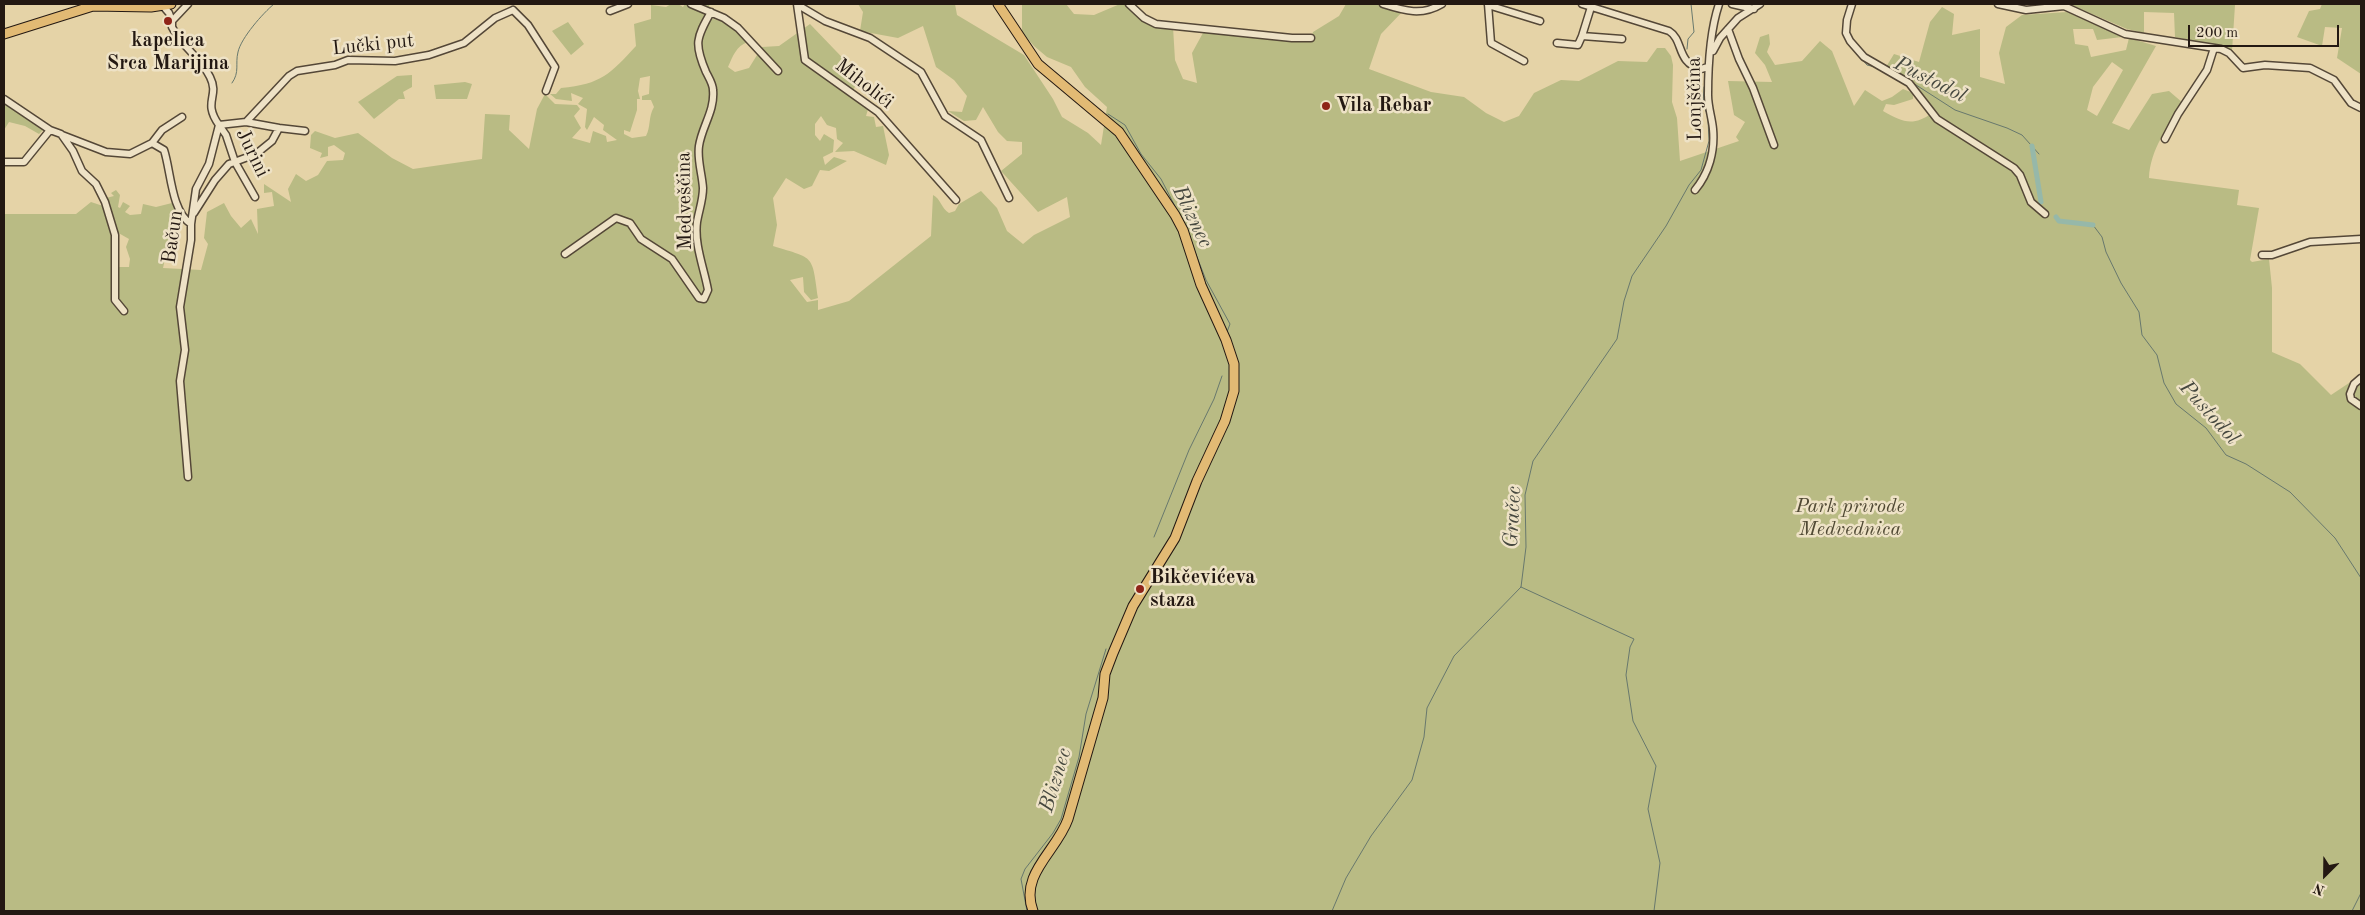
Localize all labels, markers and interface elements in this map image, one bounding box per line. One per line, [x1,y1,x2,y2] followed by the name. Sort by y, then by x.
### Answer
[162,15,174,27] marker: kapelica Srca Marijina
[2190,15,2341,47] scale bar
[2196,26,2238,41] text: 200 m
[107,29,229,76] place label: kapelica Srca Marijina
[331,29,415,61] street label: Lučki put
[1890,51,1970,109] water label: Pustodol
[830,54,898,114] street label: Miholići
[1682,57,1708,141] street label: Lonjščina
[1336,94,1431,118] place label: Vila Rebar
[1320,100,1332,112] marker: Vila Rebar
[230,125,274,181] street label: Jurini
[672,151,698,251] street label: Medveščina
[1166,182,1218,252] water label: Bliznec
[157,209,189,265] street label: Bačun
[2174,376,2244,450] water label: Pustodol
[1499,485,1527,549] water label: Gračec
[1795,495,1905,542] park label: Park prirode Medvednica
[1150,566,1255,613] place label: Bikčevićeva staza
[1134,583,1146,595] marker: Bikčevićeva staza
[1034,745,1078,815] water label: Bliznec
[2300,850,2350,900] north arrow
[2311,880,2327,897] text: N

